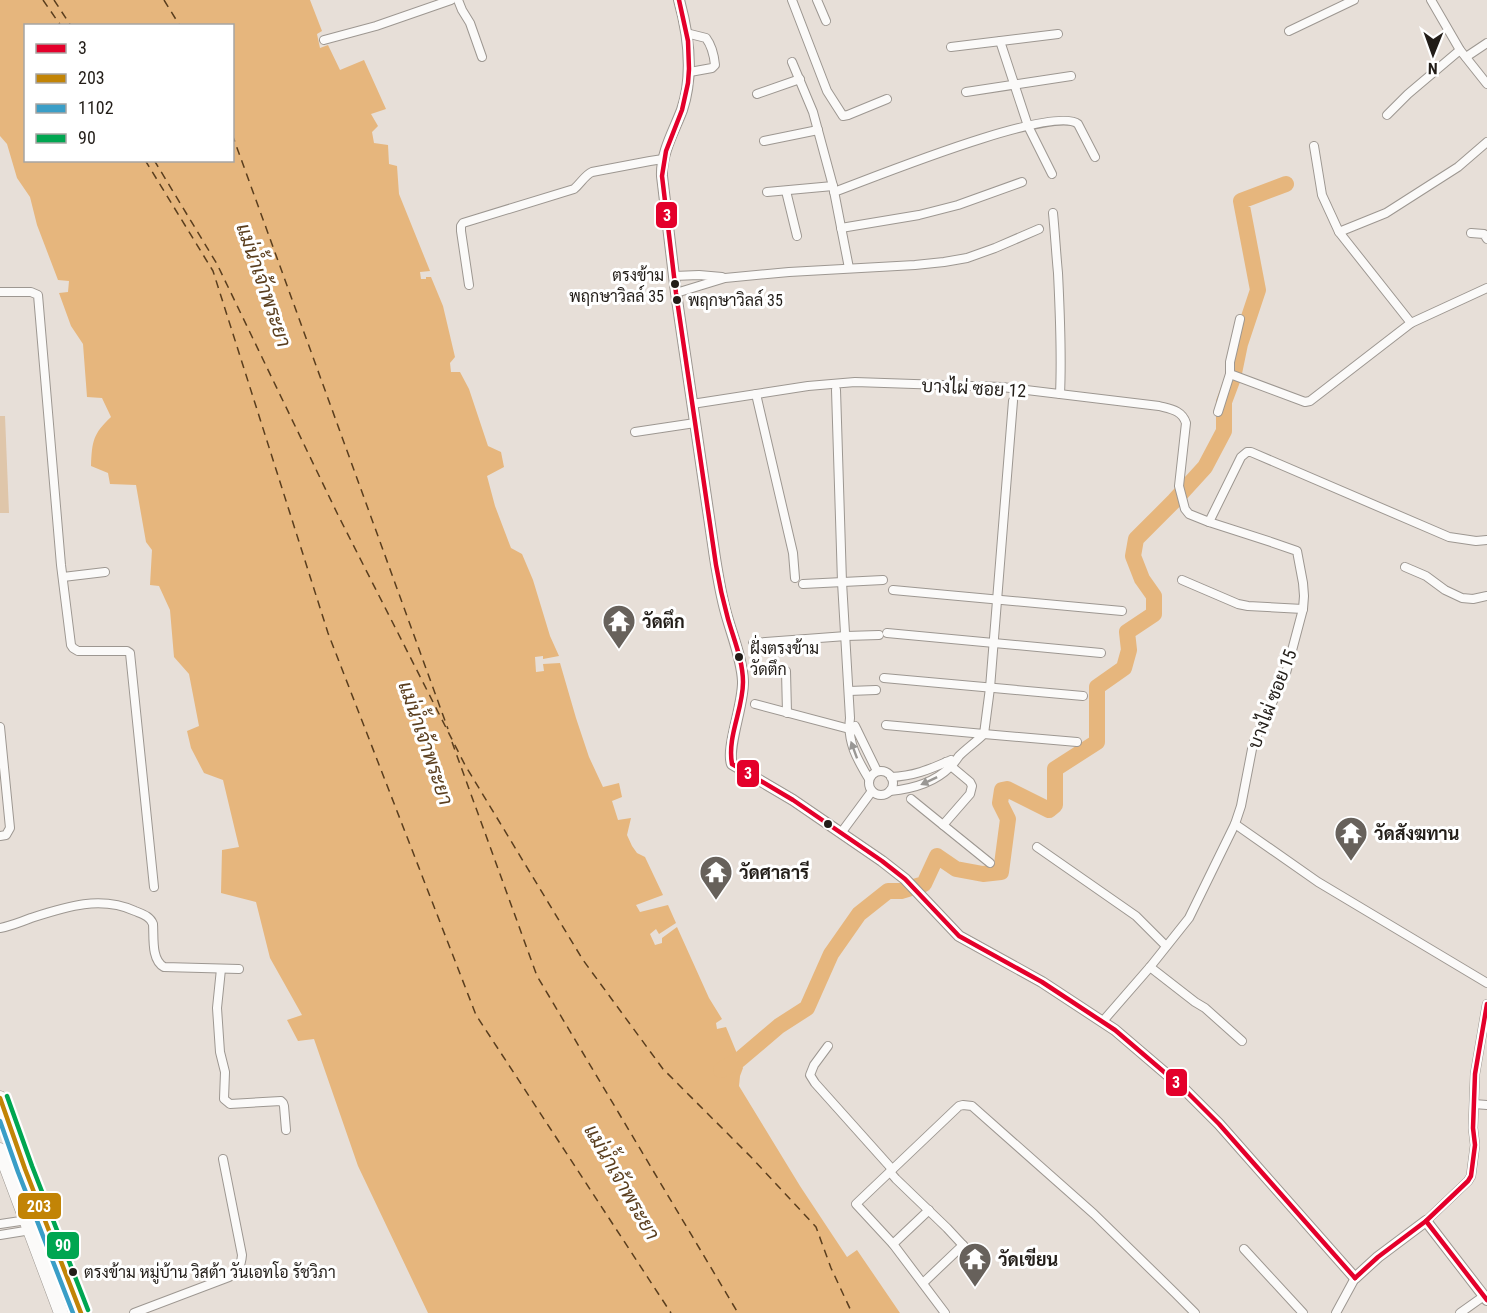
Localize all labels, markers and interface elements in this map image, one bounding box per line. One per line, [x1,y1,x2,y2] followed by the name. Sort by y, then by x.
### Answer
[24,24,234,162] legend
[1403,24,1463,84] north arrow
[78,37,87,58] text: 3
[1428,59,1438,78] text: N
[78,67,105,88] text: 203
[78,97,114,118] text: 1102
[78,127,96,148] text: 90
[655,201,678,229] line badge: 3
[663,206,671,225] text: 3
[232,218,302,350] water label: แม่น้ำเจ้าพระยา
[569,265,664,306] place label: ตรงข้าม พฤกษาวิลล์ 35
[669,278,681,290] marker: ตรงข้าม พฤกษาวิลล์ 35
[688,288,783,310] place label: พฤกษาวิลล์ 35
[671,294,683,306] marker: พฤกษาวิลล์ 35
[921,373,1027,401] street label: บางไผ่ ซอย 12
[601,603,637,650] temple icon: วัดตึก
[642,609,685,632] place label: วัดตึก
[750,634,819,679] place label: ฝั่งตรงข้าม วัดตึก
[1242,646,1301,752] street label: บางไผ่ ซอย 15
[733,651,745,663] marker: ฝั่งตรงข้าม วัดตึก
[394,676,464,808] water label: แม่น้ำเจ้าพระยา
[849,741,858,759] one-way arrow
[736,759,760,788] line badge: 3
[744,764,752,783] text: 3
[919,776,937,786] one-way arrow
[1333,815,1369,862] temple icon: วัดสังฆทาน
[822,818,834,830] unlabelled marker
[1374,823,1459,844] place label: วัดสังฆทาน
[698,854,734,901] temple icon: วัดศาลารี
[739,860,809,883] place label: วัดศาลารี
[1165,1068,1188,1097] line badge: 3
[1172,1073,1180,1092] text: 3
[579,1117,670,1244] water label: แม่น้ำเจ้าพระยา
[17,1192,62,1220] line badge: 203
[27,1197,51,1216] text: 203
[46,1231,80,1260] line badge: 90
[55,1236,71,1255] text: 90
[957,1241,993,1288] temple icon: วัดเขียน
[998,1247,1058,1270] place label: วัดเขียน
[84,1261,336,1284] place label: ตรงข้าม หมู่บ้าน วิสต้า วันเอทโอ รัชวิภา
[67,1266,79,1278] marker: ตรงข้าม หมู่บ้าน วิสต้า วันเอทโอ รัชวิภา

